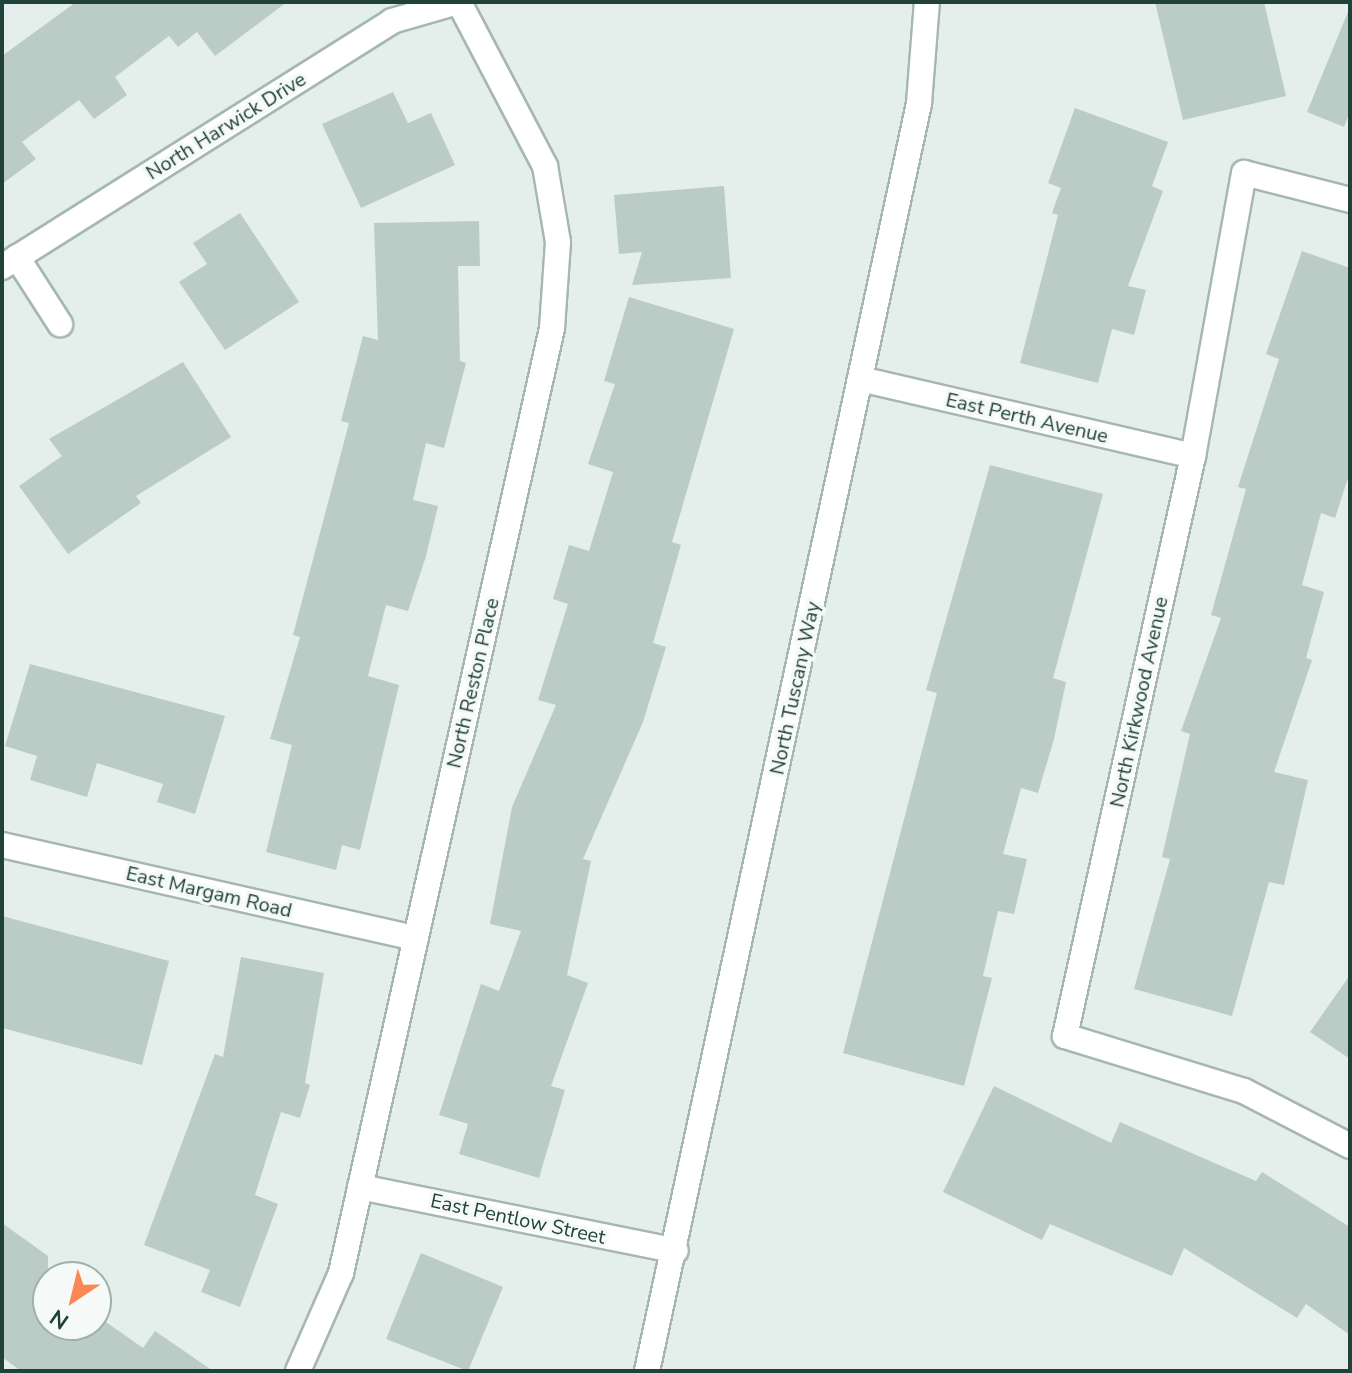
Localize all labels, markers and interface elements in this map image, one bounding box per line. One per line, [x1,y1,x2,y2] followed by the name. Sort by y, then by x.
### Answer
[142,67,310,185] street label: North Harwick Drive
[943,388,1111,448] street label: East Perth Avenue
[1105,594,1173,810] street label: North Kirkwood Avenue
[442,596,504,770] street label: North Reston Place
[765,599,825,777] street label: North Tuscany Way
[124,861,294,923] street label: East Margam Road
[428,1189,608,1249] street label: East Pentlow Street
[32,1261,112,1341] north arrow
[44,1302,75,1336] text: N

